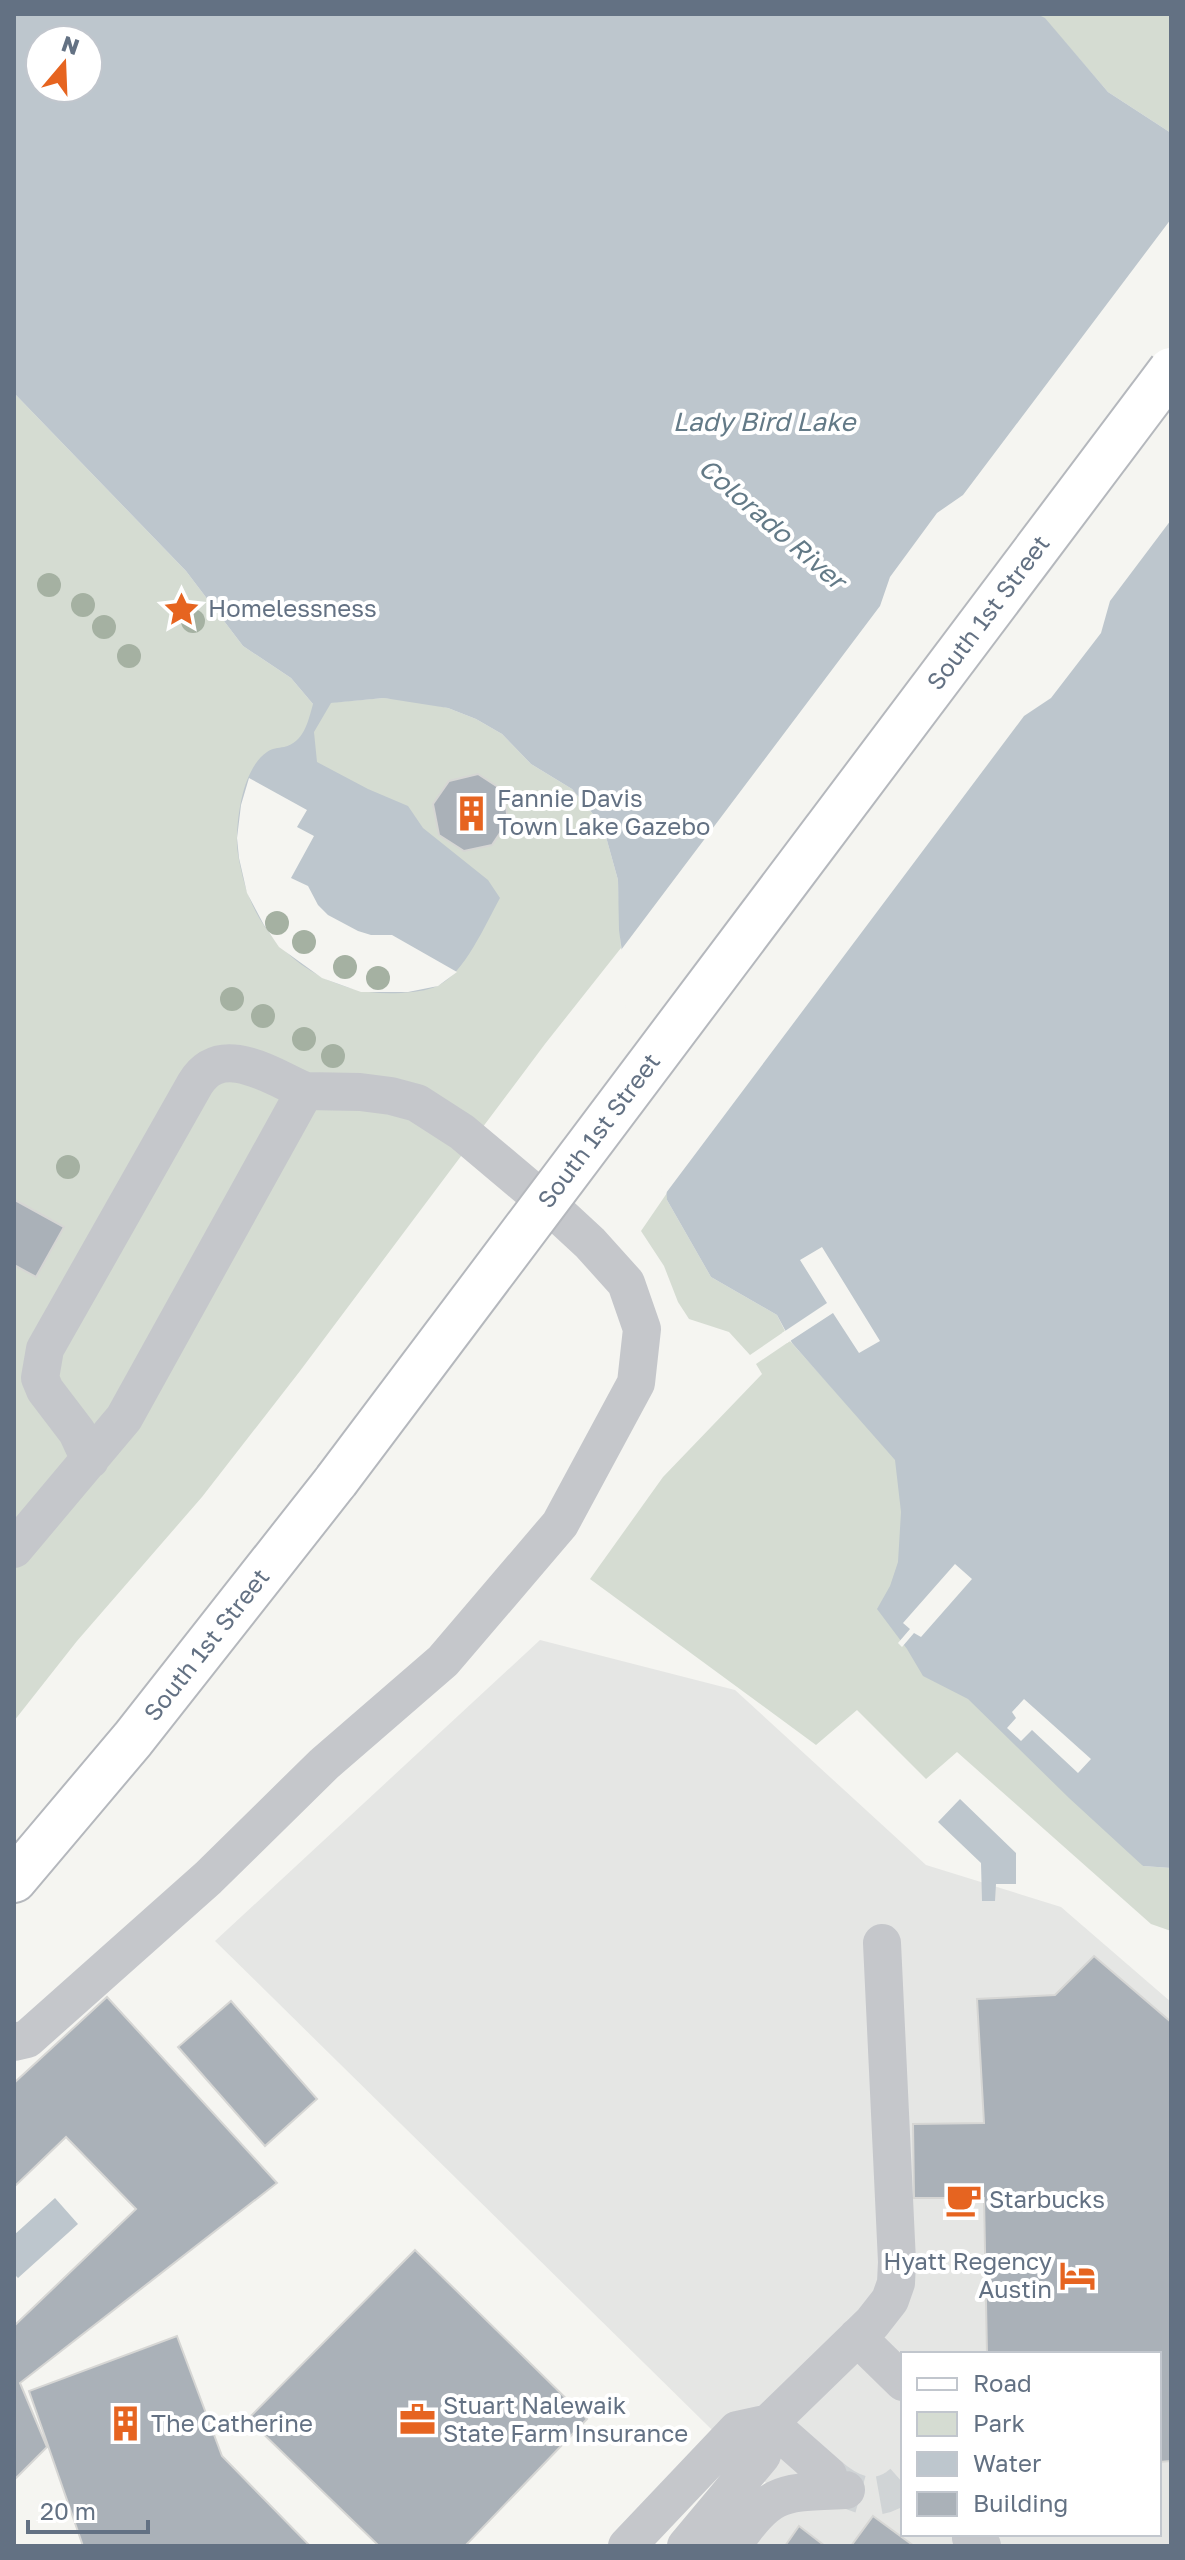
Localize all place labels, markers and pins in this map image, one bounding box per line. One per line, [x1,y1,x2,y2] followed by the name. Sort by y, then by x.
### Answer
[163,590,201,628] place icon: Homelessness
[208,593,377,622] place label: Homelessness
[497,783,710,840] place label: Fannie Davis Town Lake Gazebo
[452,794,490,832] building icon: Fannie Davis Town Lake Gazebo
[944,2181,982,2219] cafe icon: Starbucks
[989,2184,1105,2213] place label: Starbucks
[883,2246,1052,2303] place label: Hyatt Regency Austin
[1059,2257,1097,2295] hotel icon: Hyatt Regency Austin
[443,2390,688,2447] place label: Stuart Nalewaik State Farm Insurance
[398,2401,436,2439] office icon: Stuart Nalewaik State Farm Insurance
[106,2405,144,2443] building icon: The Catherine
[151,2408,313,2437] place label: The Catherine

